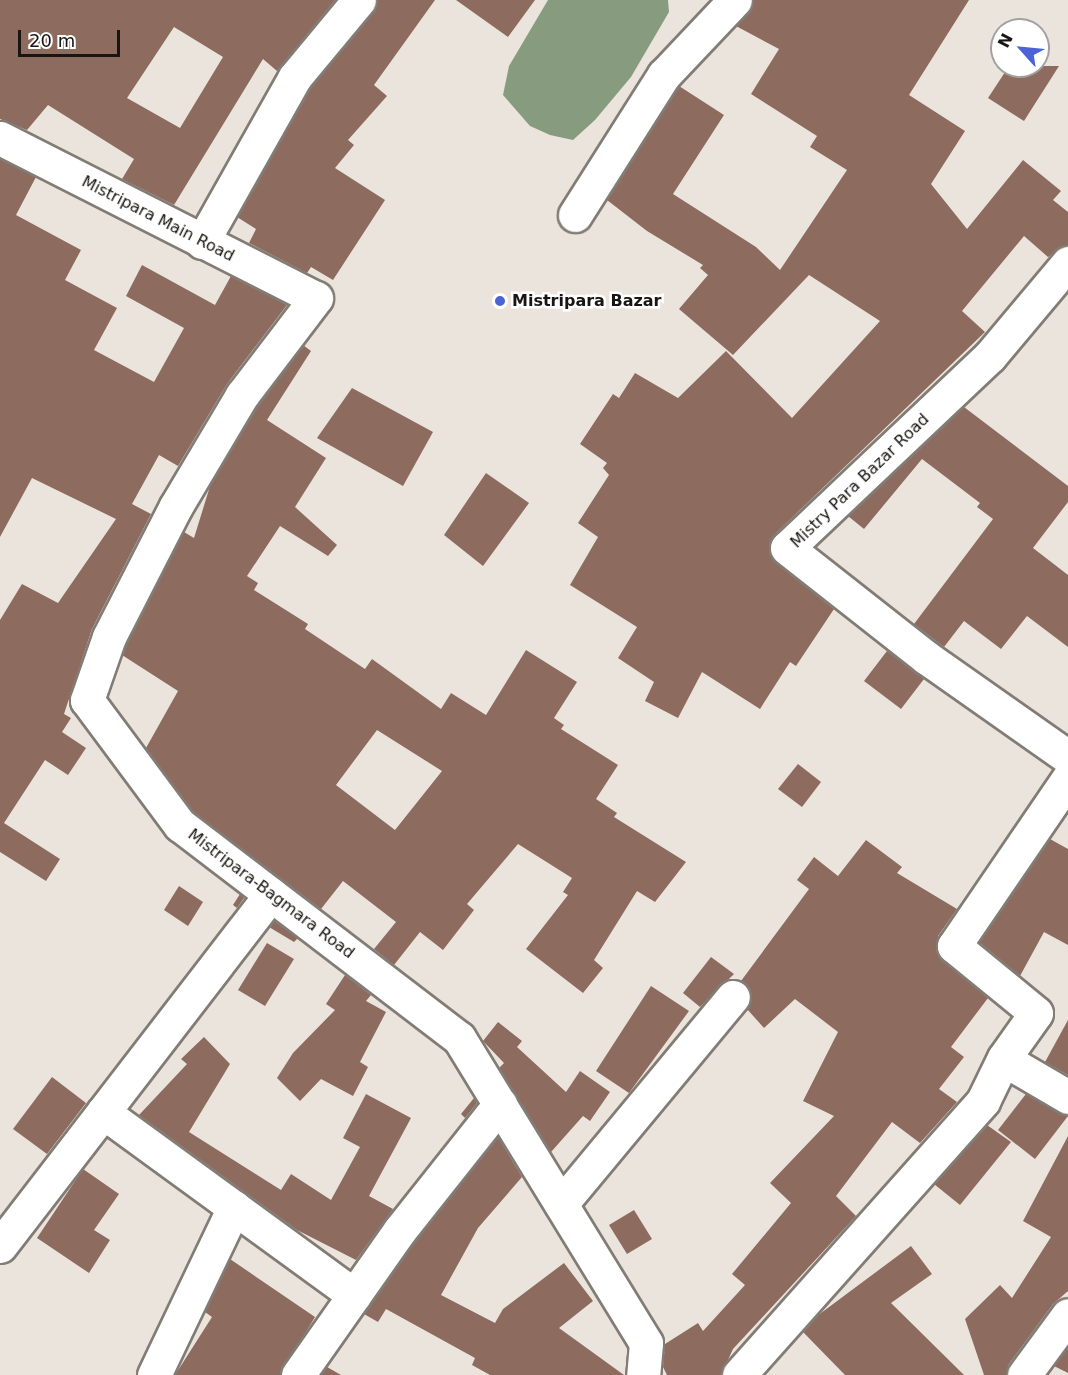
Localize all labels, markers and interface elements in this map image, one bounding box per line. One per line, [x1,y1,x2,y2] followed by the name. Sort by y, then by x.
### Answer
[21,18,123,56] scale bar
[990,18,1050,78] north arrow
[29,30,75,51] text: 20 m
[994,30,1017,51] text: N
[78,172,238,266] street label: Mistripara Main Road
[512,291,661,311] place label: Mistripara Bazar
[493,294,507,308] marker: Mistripara Bazar
[787,410,933,552] street label: Mistry Para Bazar Road
[184,825,358,963] street label: Mistripara-Bagmara Road

